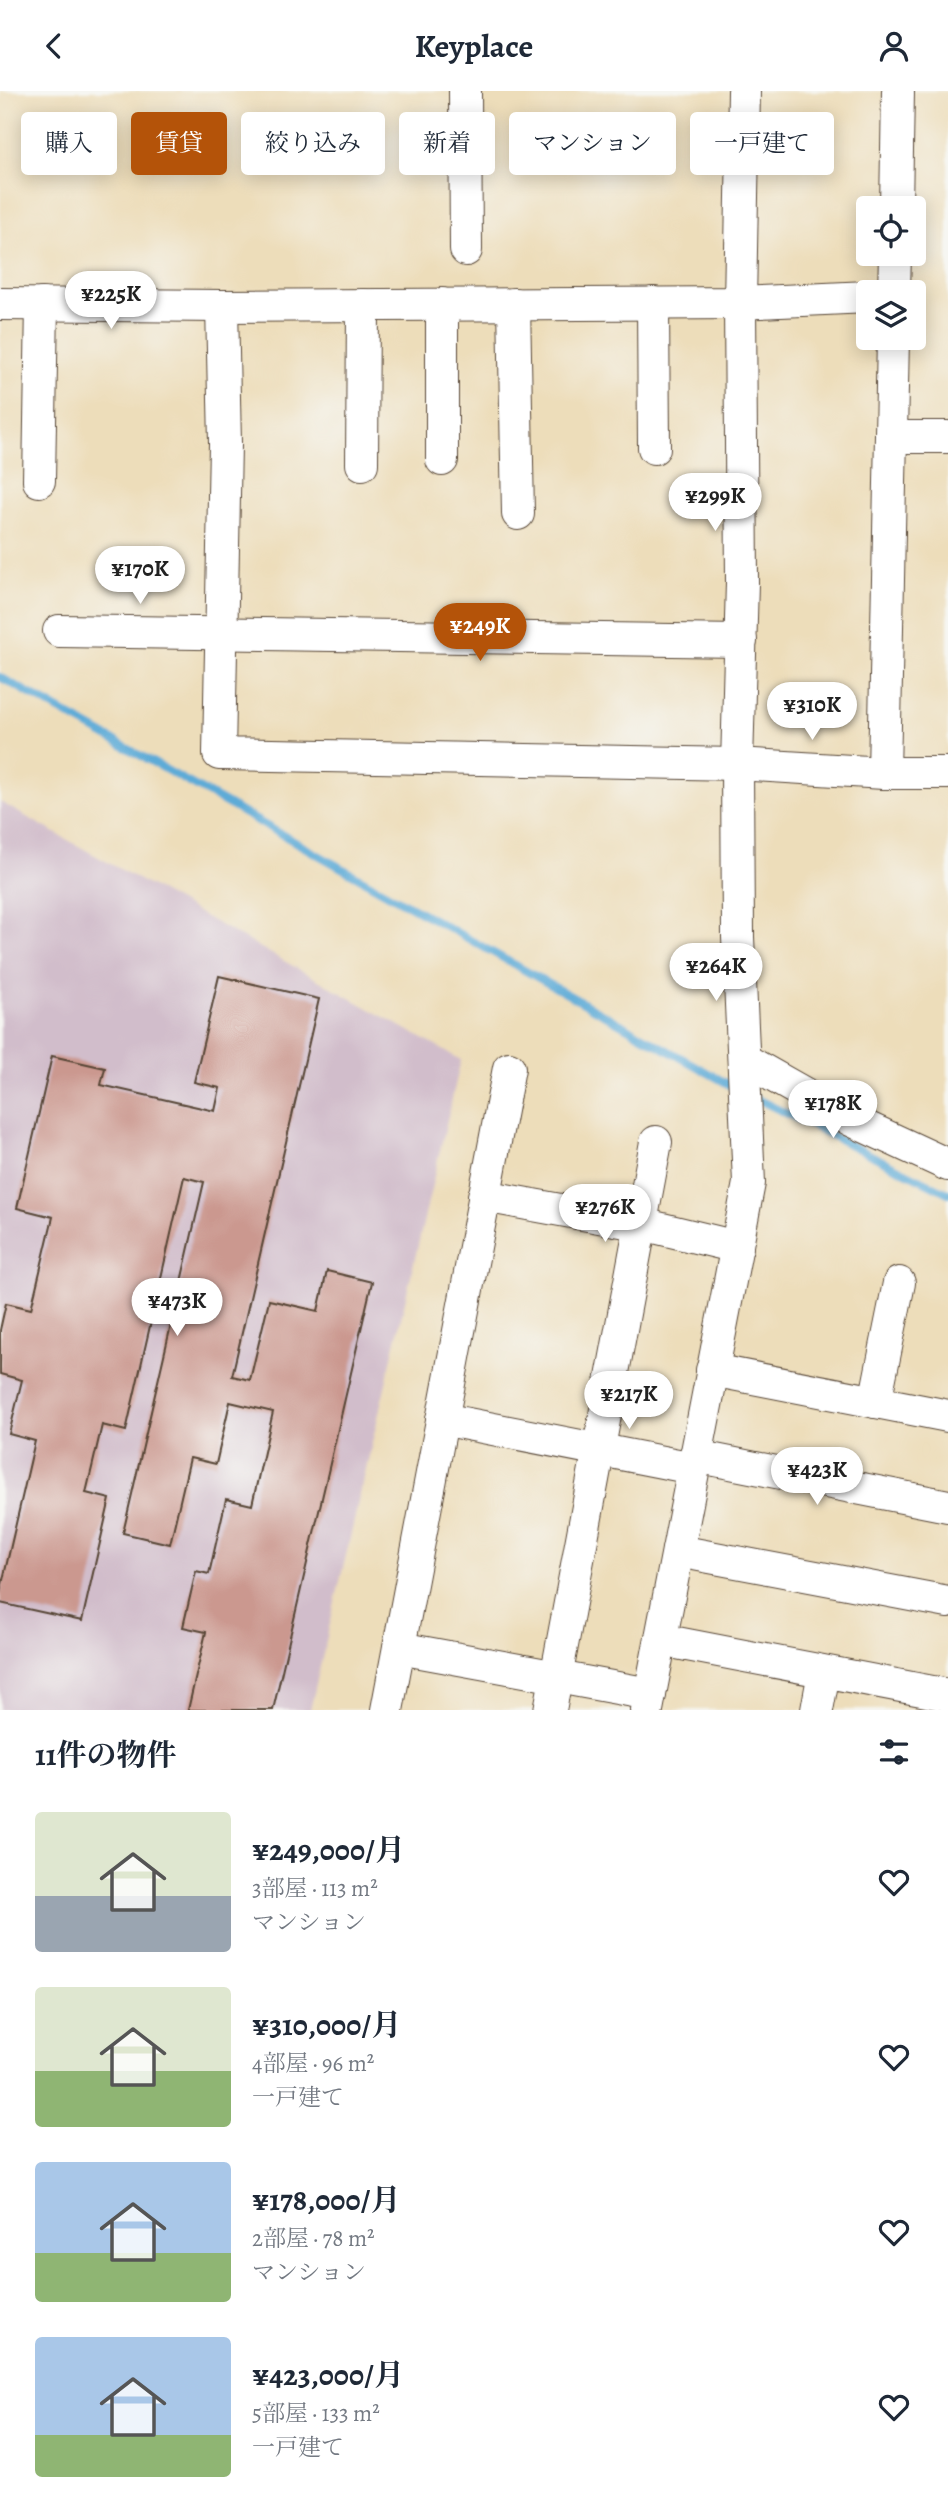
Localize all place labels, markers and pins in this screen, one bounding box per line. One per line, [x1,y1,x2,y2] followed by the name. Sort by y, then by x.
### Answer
[62,271,160,331] pin: ¥225K
[666,473,764,533] pin: ¥299K
[91,547,189,606] pin: ¥170K
[431,603,529,663] pin: ¥249K
[763,683,861,742] pin: ¥310K
[667,943,765,1003] pin: ¥264K
[784,1081,882,1140] pin: ¥178K
[556,1185,654,1244] pin: ¥276K
[128,1279,226,1338] pin: ¥473K
[580,1371,678,1431] pin: ¥217K
[768,1447,866,1507] pin: ¥423K

